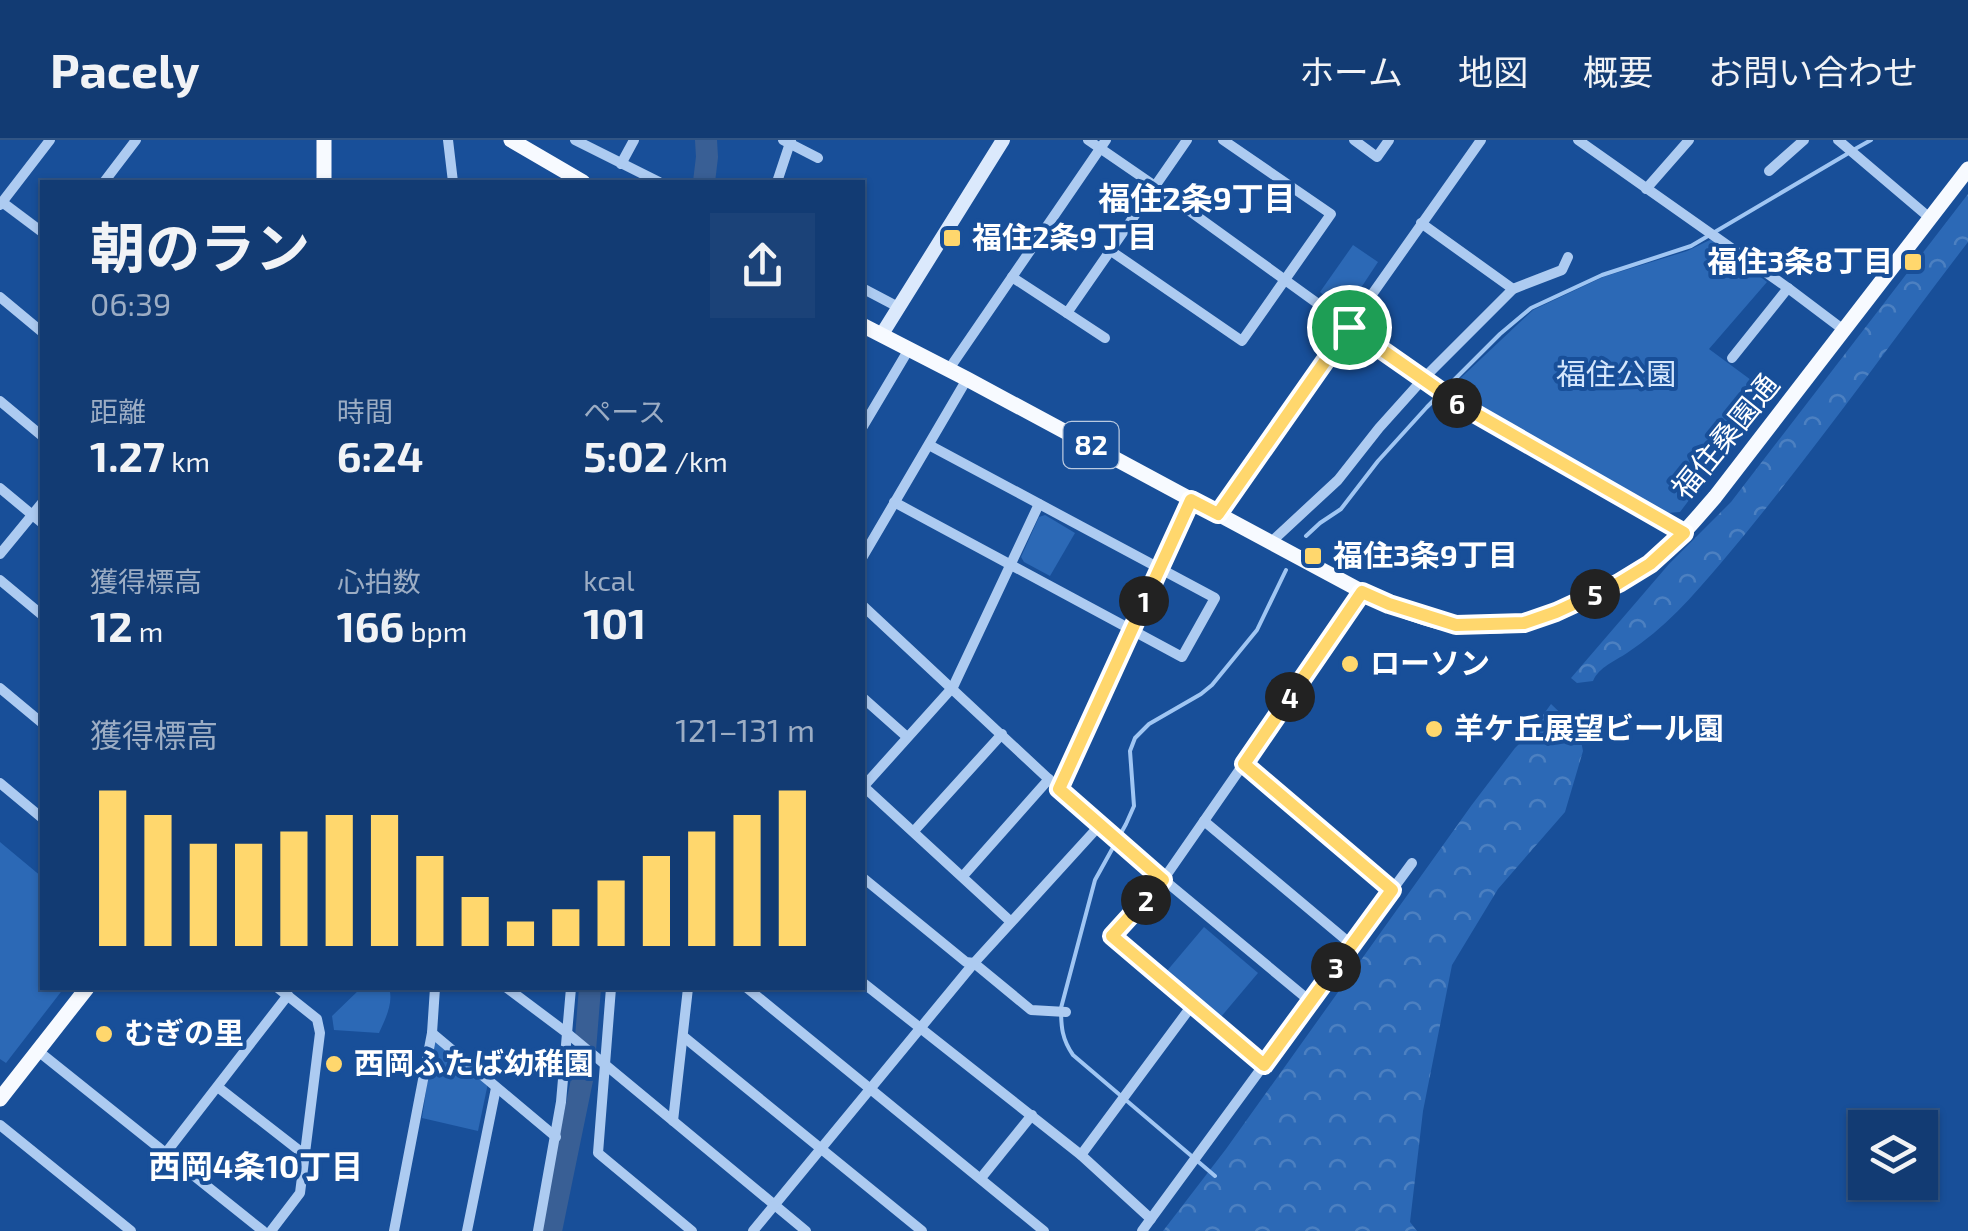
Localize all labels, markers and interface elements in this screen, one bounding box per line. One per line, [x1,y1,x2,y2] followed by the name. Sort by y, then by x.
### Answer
[50,40,200,98] text: Pacely
[1299,50,1403,92] text: ホーム
[1458,50,1528,92] text: 地図
[1583,50,1653,92] text: 概要
[1708,50,1918,92] text: お問い合わせ
[1098,178,1296,216] district label: 福住2条9丁目
[90,213,310,279] text: 朝のラン
[710,213,815,318] button: share
[972,218,1157,254] place label: 福住2条9丁目
[941,227,963,249] marker: 福住2条9丁目
[1707,242,1893,278] place label: 福住3条8丁目
[1902,251,1924,273] marker: 福住3条8丁目
[90,284,171,322] text: 06:39
[1307,285,1392,370] pin
[1322,300,1377,355] icon: arrive
[1556,355,1676,391] park label: 福住公園
[1663,366,1786,505] street label: 福住桑園通
[1432,378,1482,428] pin: 6
[1449,386,1465,420] text: 6
[90,394,146,428] text: 距離
[337,394,393,428] text: 時間
[583,394,666,428] text: ペース
[1064,422,1118,468] road number: 82
[90,430,165,480] text: 1.27
[337,430,423,480] text: 6:24
[583,430,668,480] text: 5:02
[165,444,210,478] text: km
[668,444,728,478] text: /km
[1333,536,1518,572] place label: 福住3条9丁目
[1302,545,1324,567] marker: 福住3条9丁目
[583,563,635,597] text: kcal
[90,564,202,598] text: 獲得標高
[337,564,421,598] text: 心拍数
[1570,569,1620,619] pin: 5
[1119,576,1169,626] pin: 1
[1587,577,1603,611] text: 5
[1138,584,1150,618] text: 1
[583,597,646,647] text: 101
[90,600,133,650] text: 12
[337,600,404,650] text: 166
[133,614,163,648] text: m
[404,614,467,648] text: bpm
[1370,644,1490,680] place label: ローソン
[1339,653,1361,675] marker: ローソン
[1265,672,1315,722] pin: 4
[1281,680,1299,714] text: 4
[1454,709,1724,745] place label: 羊ケ丘展望ビール園
[675,710,815,748] text: 121–131 m
[90,715,218,753] text: 獲得標高
[1423,718,1445,740] marker: 羊ケ丘展望ビール園
[1121,875,1171,925] pin: 2
[1138,883,1154,917] text: 2
[1311,942,1361,992] pin: 3
[1328,950,1344,984] text: 3
[124,1014,244,1050] place label: むぎの里
[93,1023,115,1045] marker: むぎの里
[354,1044,594,1080] place label: 西岡ふたば幼稚園
[323,1053,345,1075] marker: 西岡ふたば幼稚園
[1848,1110,1938,1200] map controls
[1848,1110,1938,1200] button: layers
[149,1146,363,1184] district label: 西岡4条10丁目

